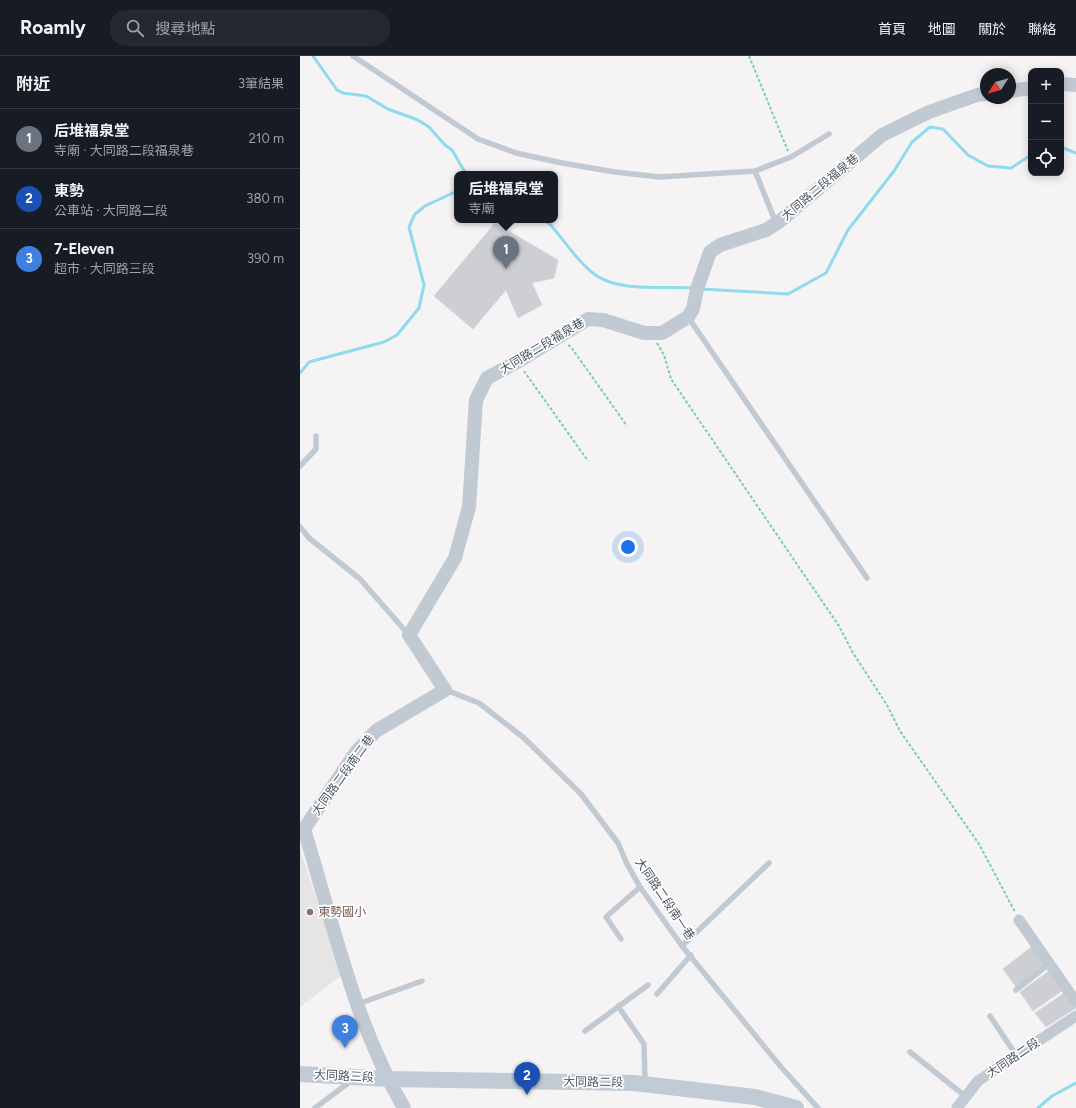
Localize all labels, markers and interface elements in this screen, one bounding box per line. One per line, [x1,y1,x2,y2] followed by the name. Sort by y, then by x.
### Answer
[110,10,390,46] search box
[20,16,86,39] text: Roamly
[124,17,146,39] icon: search
[156,20,216,38] text: 搜尋地點
[878,21,906,38] text: 首頁
[928,21,956,38] text: 地圖
[978,21,1006,38] text: 關於
[1028,21,1056,38] text: 聯絡
[980,68,1016,104] north arrow
[1028,68,1064,176] map controls
[1028,68,1064,104] button: +
[16,74,50,94] text: 附近
[238,76,284,91] text: 3筆結果
[1028,104,1064,140] button: −
[54,122,129,140] text: 后堆福泉堂
[26,131,32,146] text: 1
[249,131,284,146] text: 210 m
[1028,140,1064,176] button: locate
[54,143,194,158] text: 寺廟 · 大同路二段福泉巷
[779,151,861,223] street label: 大同路二段福泉巷
[454,171,558,223] popup
[468,180,544,198] text: 后堆福泉堂
[54,182,84,200] text: 東勢
[25,191,33,206] text: 2
[246,191,284,206] text: 380 m
[468,201,495,216] text: 寺廟
[54,203,168,218] text: 公車站 · 大同路二段
[493,236,519,269] pin: 1
[54,240,114,258] text: 7-Eleven
[25,251,33,266] text: 3
[247,251,284,266] text: 390 m
[54,261,155,276] text: 超市 · 大同路三段
[497,315,587,377] street label: 大同路二段福泉巷
[618,537,638,557] your location
[309,732,377,818] street label: 大同路二段南二巷
[632,855,698,943] street label: 大同路二段南一巷
[318,905,366,919] place label: 東勢國小
[305,907,315,917] marker: 東勢國小
[332,1015,358,1048] pin: 3
[984,1035,1042,1081] street label: 大同路二段
[514,1062,540,1095] pin: 2
[314,1067,374,1085] street label: 大同路三段
[563,1074,623,1090] street label: 大同路二段

